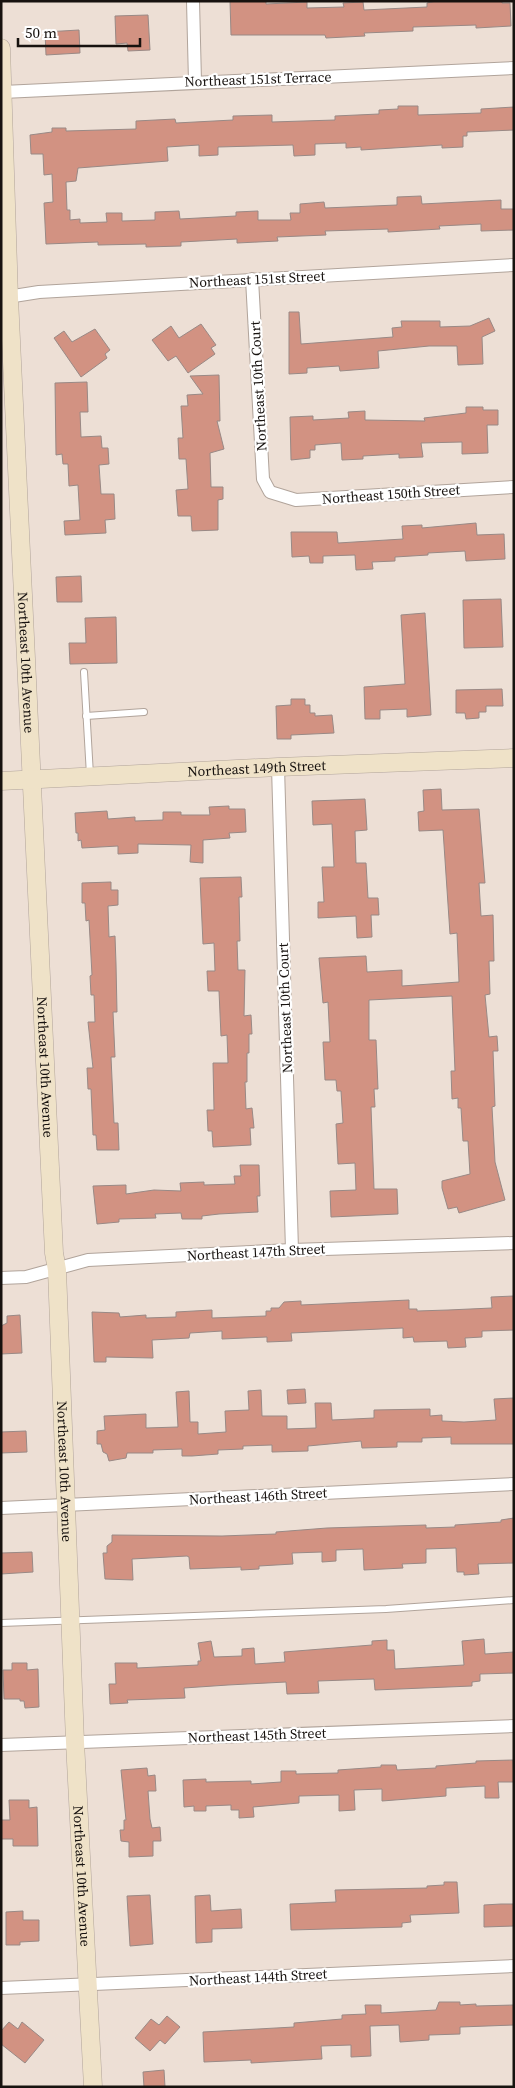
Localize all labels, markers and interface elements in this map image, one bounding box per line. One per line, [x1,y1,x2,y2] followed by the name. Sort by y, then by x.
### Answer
[18,15,140,47] scale bar
[25,22,57,43] text: 50 m
[184,66,332,92] street label: Northeast 151st Terrace
[189,265,326,293] street label: Northeast 151st Street
[245,320,271,452] street label: Northeast 10th Court
[321,479,461,509] street label: Northeast 150th Street
[13,591,39,734] street label: Northeast 10th Avenue
[187,755,327,782] street label: Northeast 149th Street
[273,942,297,1074] street label: Northeast 10th Court
[32,996,59,1138] street label: Northeast 10th Avenue
[186,1238,326,1266] street label: Northeast 147th Street
[52,1400,77,1542] street label: Northeast 10th Avenue
[188,1482,328,1510] street label: Northeast 146th Street
[187,1723,327,1747] street label: Northeast 145th Street
[68,1805,96,1947] street label: Northeast 10th Avenue
[188,1963,328,1991] street label: Northeast 144th Street

